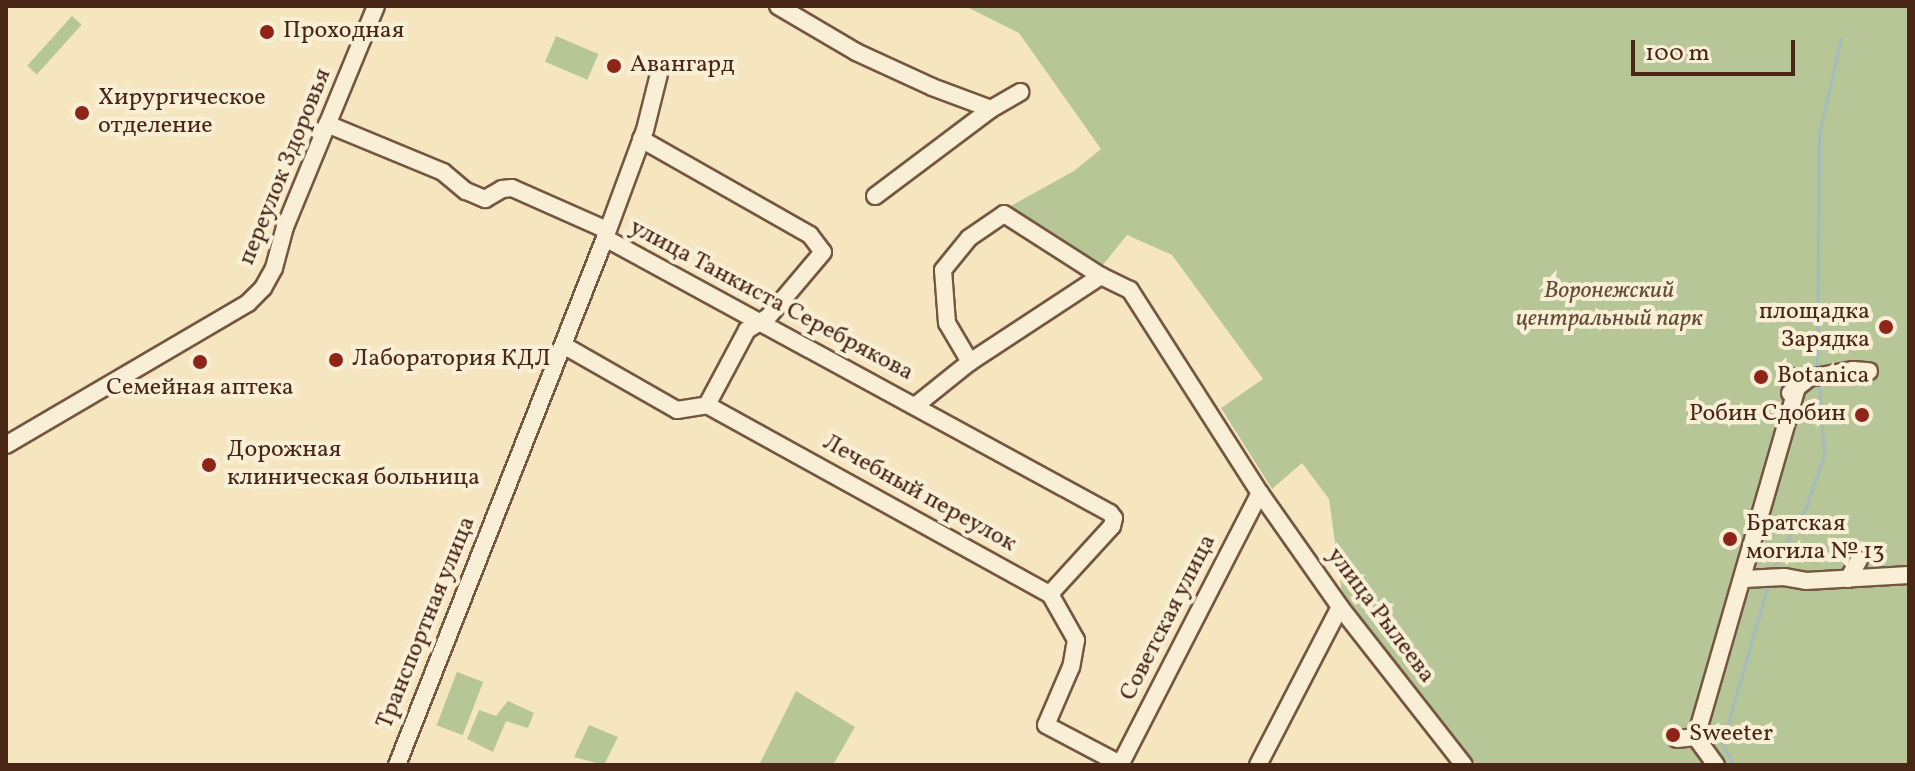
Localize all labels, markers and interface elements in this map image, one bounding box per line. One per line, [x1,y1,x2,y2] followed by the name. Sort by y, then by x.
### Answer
[283,18,404,46] place label: Проходная
[258,23,276,41] marker: Проходная
[1635,24,1799,74] scale bar
[1645,37,1710,71] text: 100 m
[630,52,735,80] place label: Авангард
[605,57,623,75] marker: Авангард
[233,65,339,269] street label: переулок Здоровья
[98,85,266,141] place label: Хирургическое отделение
[73,104,91,122] marker: Хирургическое отделение
[624,214,918,388] street label: улица Танкиста Серебрякова
[1516,278,1702,334] park label: Воронежский центральный парк
[1759,299,1870,355] place label: площадка Зарядка
[1877,318,1895,336] marker: площадка Зарядка
[352,346,551,374] place label: Лаборатория КДЛ
[327,351,345,369] marker: Лаборатория КДЛ
[191,353,209,371] marker: Семейная аптека
[1777,363,1869,391] place label: Botanica
[1752,368,1770,386] marker: Botanica
[106,375,294,403] place label: Семейная аптека
[1689,401,1846,429] place label: Робин Сдобин
[1853,406,1871,424] marker: Робин Сдобин
[817,429,1021,559] street label: Лечебный переулок
[227,437,480,493] place label: Дорожная клиническая больница
[198,454,220,476] marker: Дорожная клиническая больница
[1746,511,1885,567] place label: Братская могила № 13
[371,512,483,734] street label: Транспортная улица
[1115,530,1223,706] street label: Советская улица
[1721,530,1739,548] marker: Братская могила № 13
[1320,542,1440,690] street label: улица Рылеева
[1689,721,1773,749] place label: Sweeter
[1664,726,1682,744] marker: Sweeter

